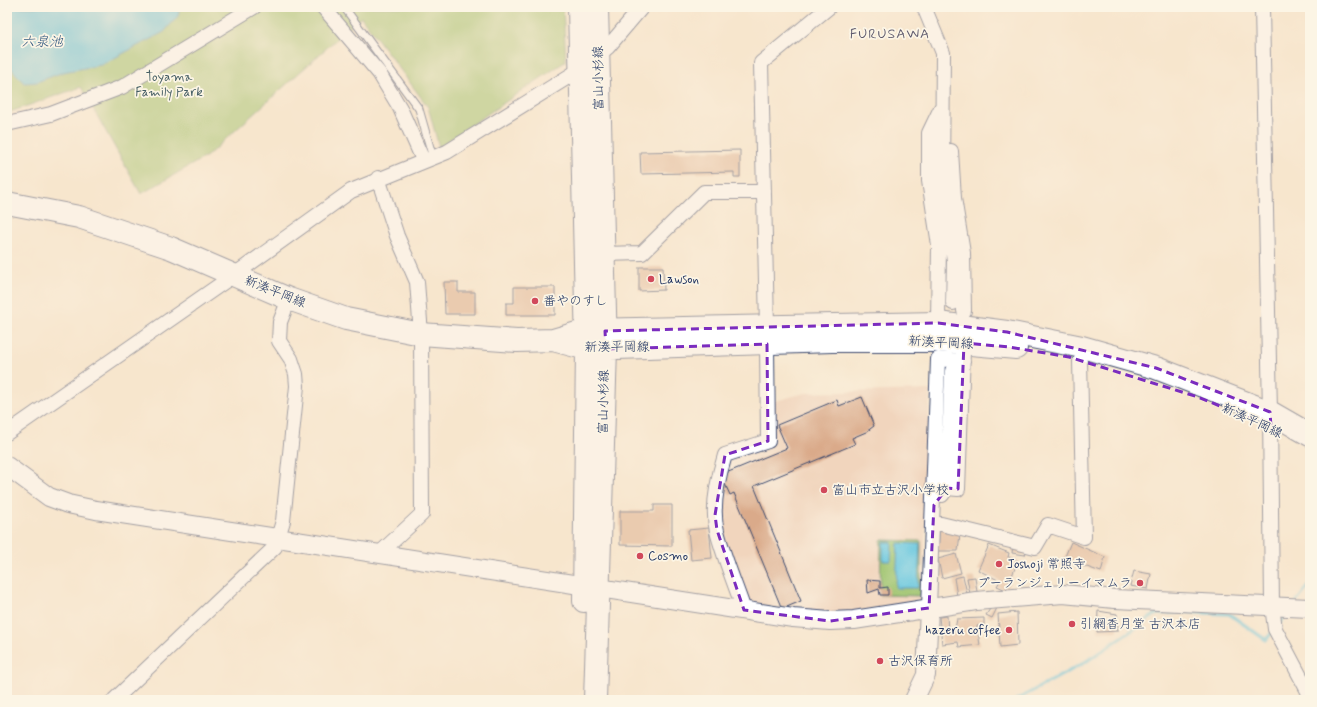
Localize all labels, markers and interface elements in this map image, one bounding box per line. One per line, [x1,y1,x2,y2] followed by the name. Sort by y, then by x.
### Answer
[850,25,930,43] district label: FURUSAWA
[21,33,64,51] water label: 六泉池
[590,44,608,111] street label: 富山小杉線
[135,69,203,101] park label: Toyama Family Park
[659,271,699,288] place label: Lawson
[242,272,309,312] street label: 新湊平岡線
[646,274,656,284] marker: Lawson
[543,293,608,310] place label: 番やのすし
[530,296,540,306] marker: 番やのすし
[908,333,975,353] street label: 新湊平岡線
[584,339,650,356] street label: 新湊平岡線
[595,368,613,435] street label: 富山小杉線
[1219,400,1286,443] street label: 新湊平岡線
[832,482,949,499] place label: 富山市立古沢小学校
[819,485,829,495] marker: 富山市立古沢小学校
[648,548,688,565] place label: Cosmo
[635,551,645,561] marker: Cosmo
[1007,556,1086,573] place label: Joshoji 常照寺
[994,559,1004,569] marker: Joshoji 常照寺
[977,575,1132,592] place label: ブーランジェリーイマムラ
[1135,578,1145,588] marker: ブーランジェリーイマムラ
[1080,616,1201,633] place label: 引網香月堂 古沢本店
[1067,619,1077,629] marker: 引網香月堂 古沢本店
[925,622,1001,639] place label: hazeru coffee
[1004,625,1014,635] marker: hazeru coffee
[888,653,953,670] place label: 古沢保育所
[875,656,885,666] marker: 古沢保育所

